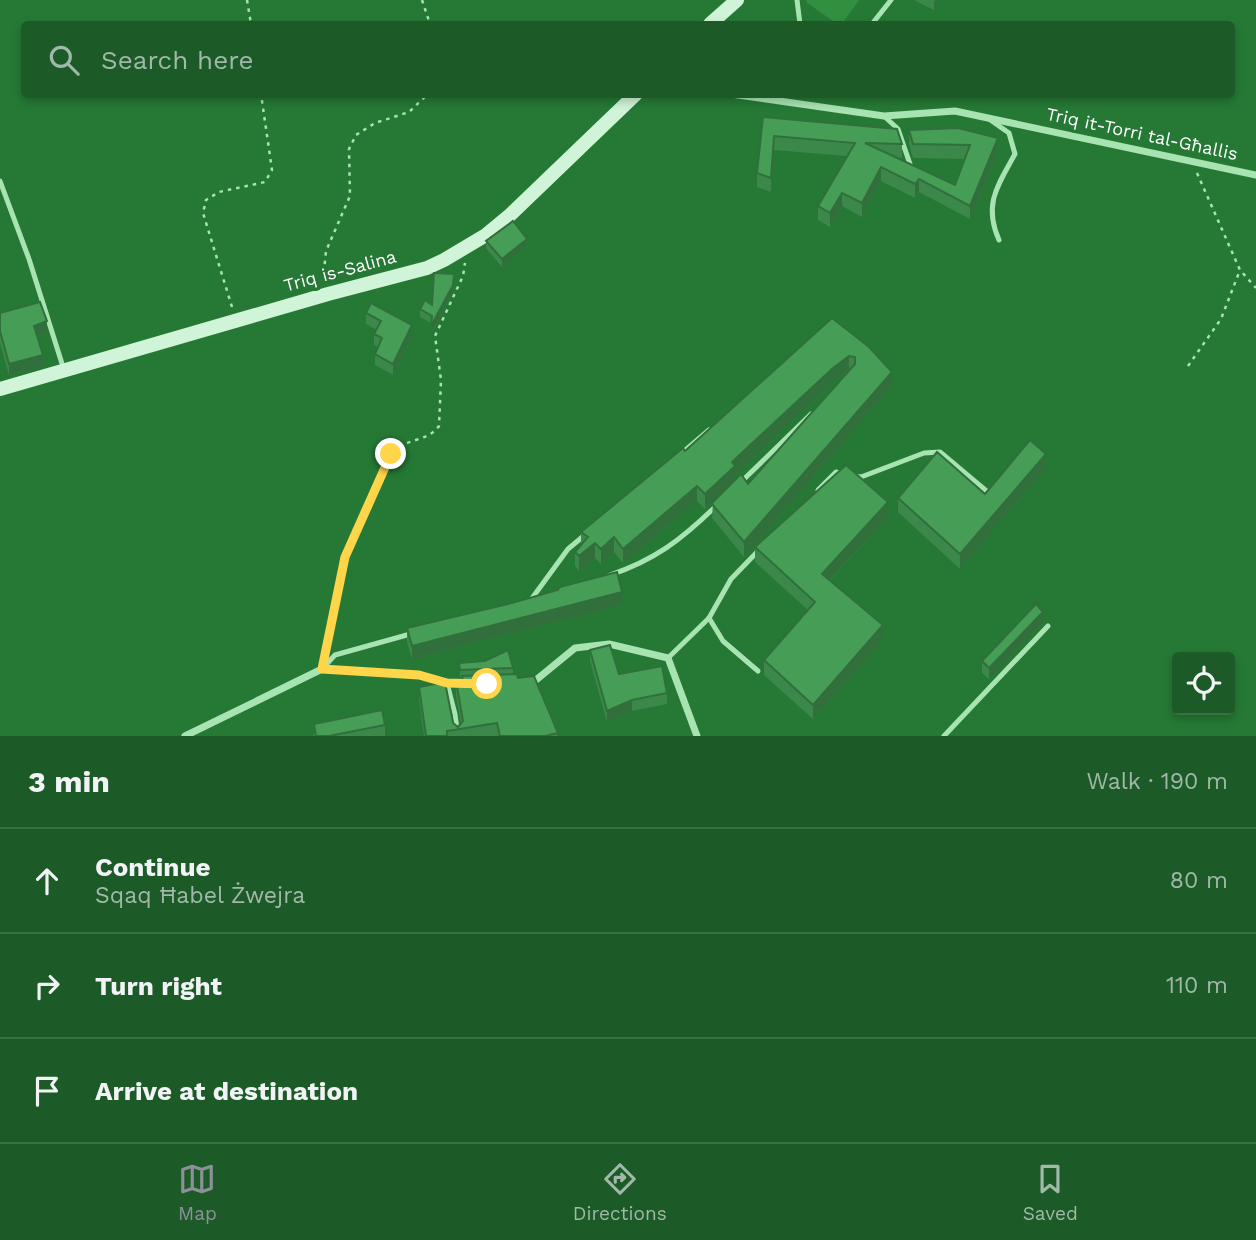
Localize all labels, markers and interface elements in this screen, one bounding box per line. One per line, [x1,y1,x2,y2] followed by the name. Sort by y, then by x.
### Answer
[21,21,1235,98] search box
[45,41,83,79] icon: search
[101,45,253,75] text: Search here
[1045,103,1240,164] street label: Triq it-Torri tal-Għallis
[281,245,398,296] street label: Triq is-Salina
[375,438,406,469] route end
[1172,652,1235,715] map controls
[1172,652,1235,715] button: locate
[471,668,502,699] route start
[28,764,110,799] text: 3 min
[1087,768,1228,795] text: Walk · 190 m
[95,852,211,882] text: Continue
[28,862,66,900] icon: ahead
[1170,867,1228,894] text: 80 m
[95,882,305,909] text: Sqaq Ħabel Żwejra
[28,967,66,1005] icon: right
[95,971,222,1001] text: Turn right
[1166,972,1228,999] text: 110 m
[28,1072,66,1110] icon: arrive
[95,1076,358,1106] text: Arrive at destination
[178,1160,217,1225] tab: Map
[573,1160,667,1225] tab: Directions
[1023,1160,1078,1225] tab: Saved

